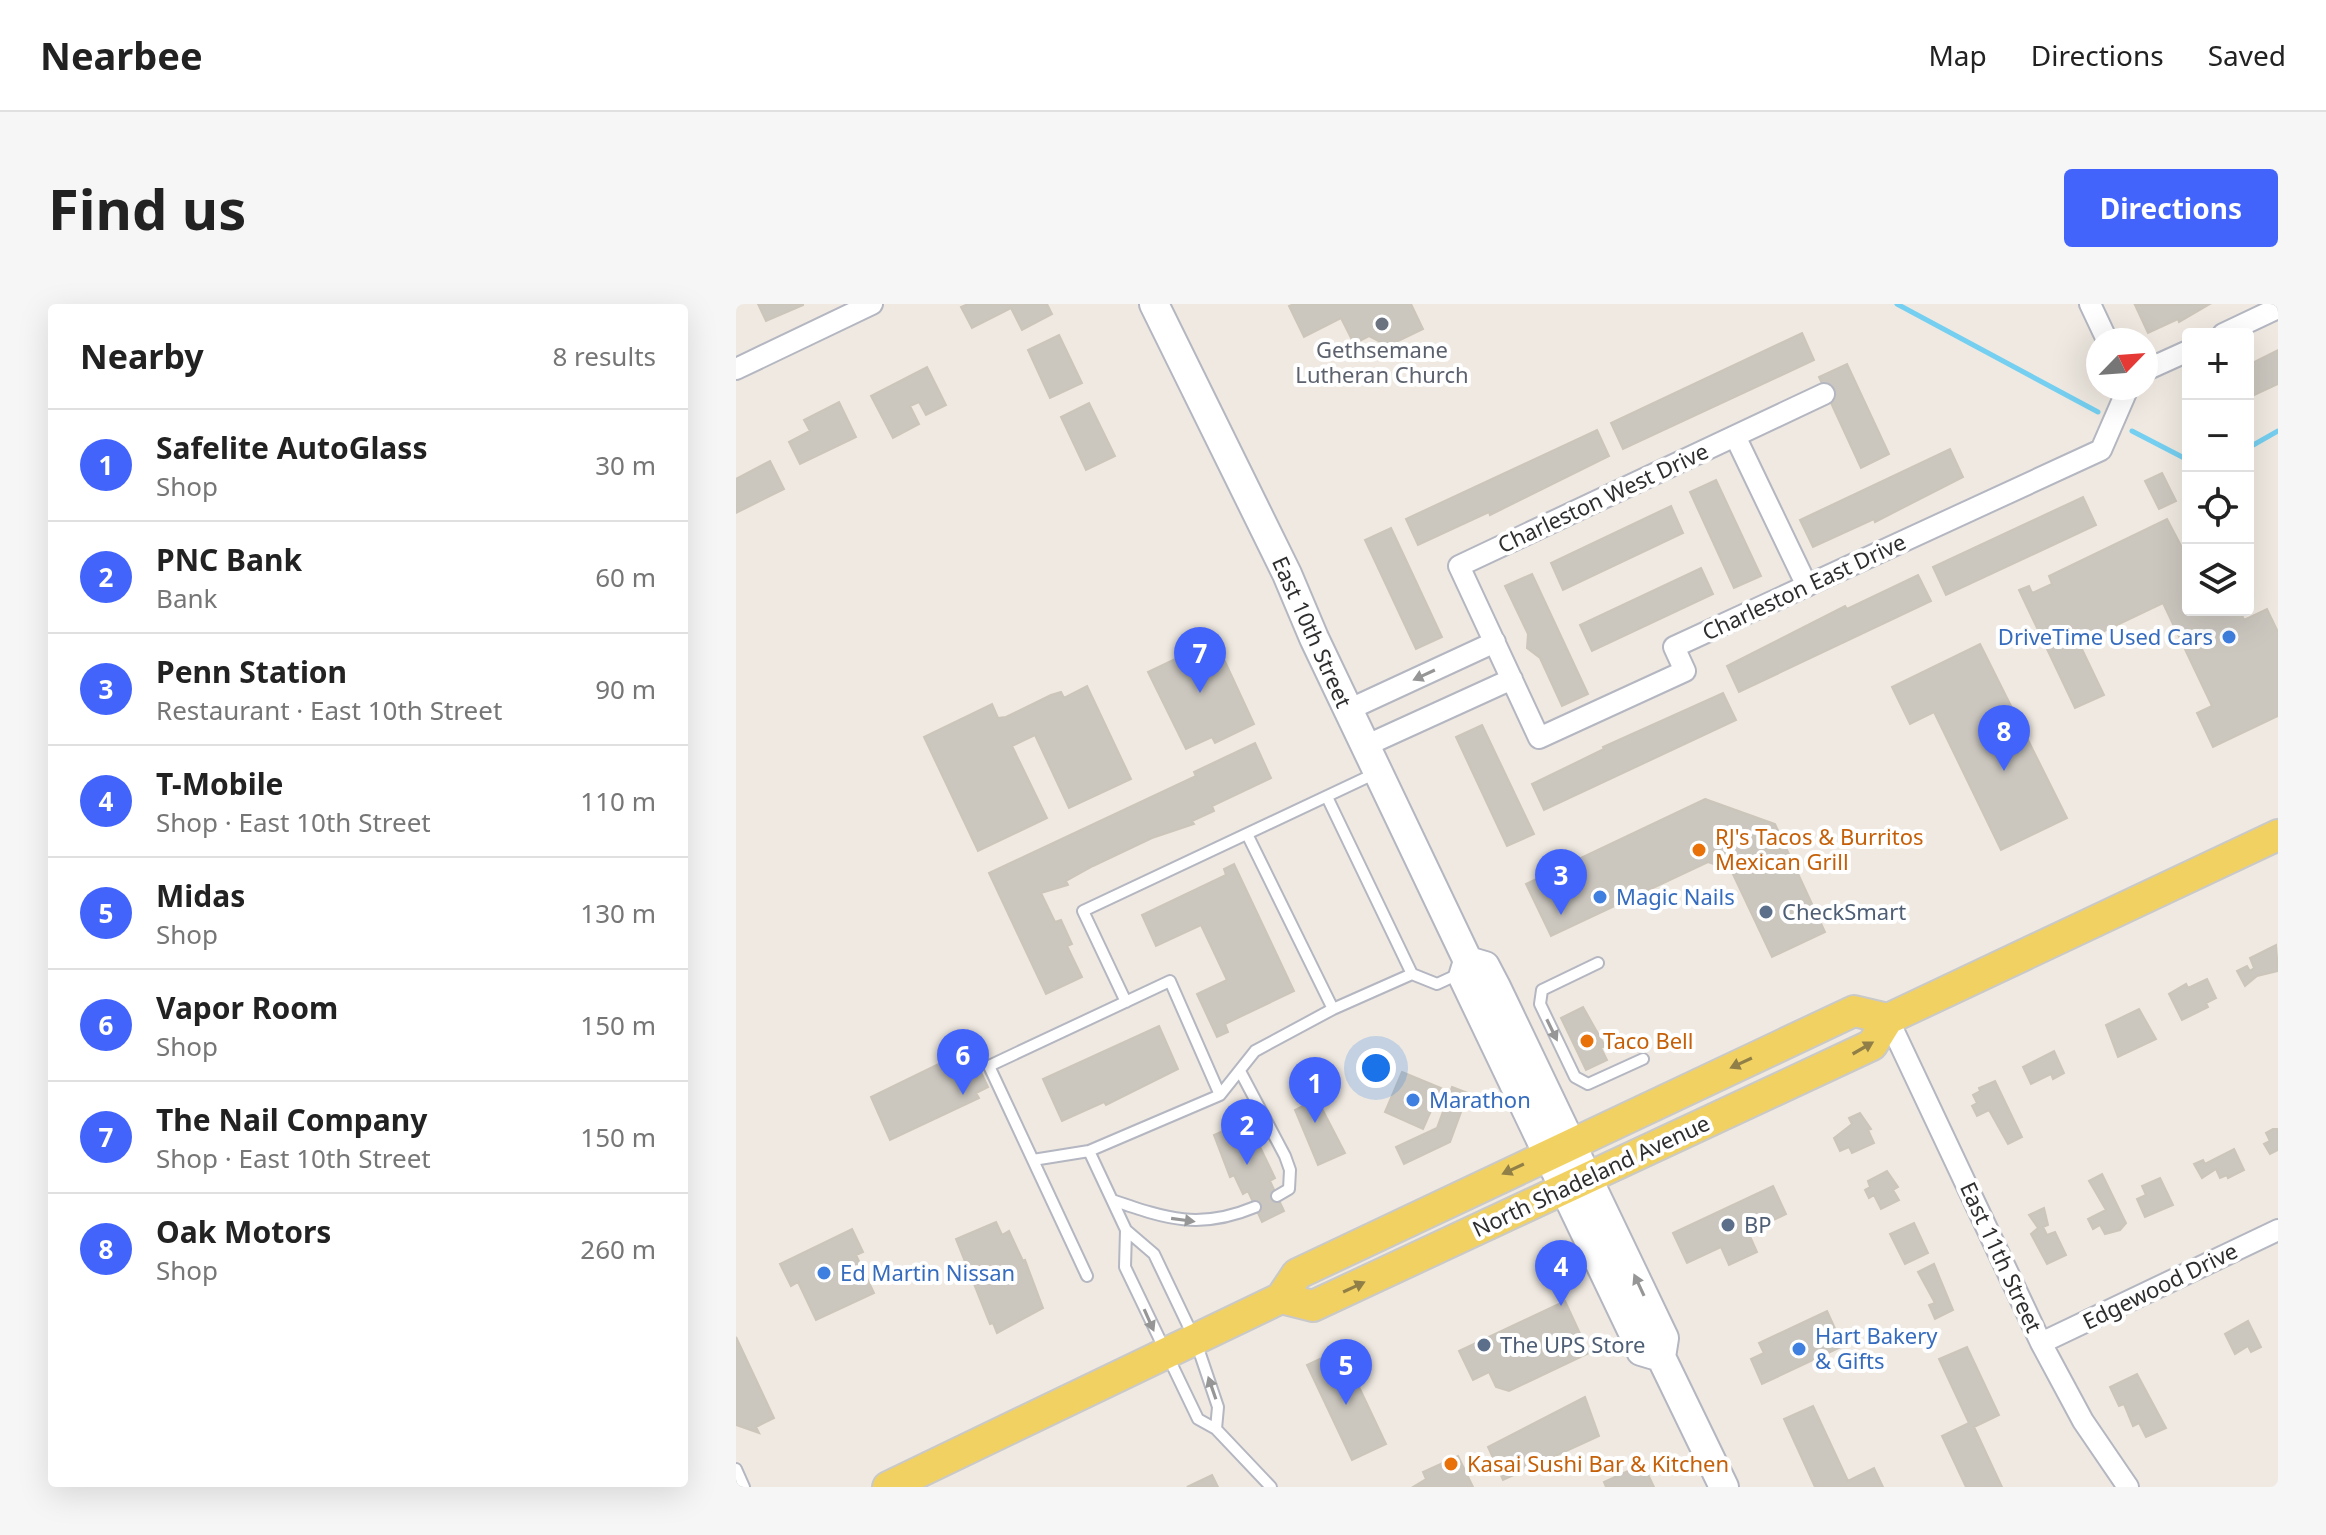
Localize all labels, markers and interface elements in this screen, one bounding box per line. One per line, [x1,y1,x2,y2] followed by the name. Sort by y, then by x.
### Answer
[40,29,203,81] text: Nearbee
[1928,36,1987,74] text: Map
[2031,36,2164,74] text: Directions
[2208,36,2286,74] text: Saved
[2064,169,2278,247] button: Directions
[48,170,246,246] text: Find us
[1373,315,1391,333] marker: Gethsemane Lutheran Church
[2086,328,2158,400] north arrow
[2182,328,2254,616] map controls
[2182,328,2254,400] button: +
[80,333,204,379] text: Nearby
[1295,334,1469,389] place label: Gethsemane Lutheran Church
[552,338,656,374] text: 8 results
[2182,400,2254,472] button: −
[156,427,427,468] text: Safelite AutoGlass
[1492,435,1713,559] street label: Charleston West Drive
[99,447,113,483] text: 1
[595,447,656,483] text: 30 m
[156,468,218,504] text: Shop
[2182,472,2254,544] button: locate
[1697,526,1910,646] street label: Charleston East Drive
[156,539,302,580] text: PNC Bank
[2182,544,2254,616] button: layers
[1266,551,1360,712] street label: East 10th Street
[99,559,113,595] text: 2
[595,559,656,595] text: 60 m
[156,580,217,616] text: Bank
[1998,621,2213,651] place label: DriveTime Used Cars
[1174,627,1226,693] pin: 7
[2220,628,2238,646] marker: DriveTime Used Cars
[156,651,347,692] text: Penn Station
[1412,668,1436,681] one-way arrow
[99,671,113,707] text: 3
[595,671,656,707] text: 90 m
[156,692,502,728] text: Restaurant · East 10th Street
[1978,705,2030,771] pin: 8
[156,763,284,804] text: T-Mobile
[99,783,113,819] text: 4
[580,783,656,819] text: 110 m
[156,804,431,840] text: Shop · East 10th Street
[1715,821,1924,876] place label: RJ's Tacos & Burritos Mexican Grill
[1690,841,1708,859] marker: RJ's Tacos & Burritos Mexican Grill
[1535,849,1587,915] pin: 3
[156,875,245,916] text: Midas
[1616,881,1735,911] place label: Magic Nails
[1591,888,1609,906] marker: Magic Nails
[99,895,113,931] text: 5
[580,895,656,931] text: 130 m
[1782,896,1906,926] place label: CheckSmart
[1757,903,1775,921] marker: CheckSmart
[156,916,218,952] text: Shop
[156,987,338,1028] text: Vapor Room
[99,1007,113,1043] text: 6
[580,1007,656,1043] text: 150 m
[1545,1018,1559,1041] one-way arrow
[1603,1025,1693,1055] place label: Taco Bell
[156,1028,218,1064] text: Shop
[937,1029,989,1095] pin: 6
[1578,1032,1596,1050] marker: Taco Bell
[1852,1041,1874,1055] one-way arrow
[1356,1048,1396,1088] your location
[1729,1056,1752,1070] one-way arrow
[1289,1057,1341,1123] pin: 1
[1429,1084,1531,1114] place label: Marathon
[1404,1091,1422,1109] marker: Marathon
[156,1099,427,1140] text: The Nail Company
[1221,1099,1273,1165] pin: 2
[1467,1107,1714,1243] street label: North Shadeland Avenue
[99,1119,113,1155] text: 7
[580,1119,656,1155] text: 150 m
[156,1140,431,1176] text: Shop · East 10th Street
[1501,1163,1525,1176] one-way arrow
[1954,1177,2050,1337] street label: East 11th Street
[1744,1209,1772,1239] place label: BP
[156,1211,331,1252] text: Oak Motors
[1171,1214,1196,1227] one-way arrow
[1719,1216,1737,1234] marker: BP
[99,1231,113,1267] text: 8
[580,1231,656,1267] text: 260 m
[2077,1235,2242,1336] street label: Edgewood Drive
[1535,1240,1587,1306] pin: 4
[156,1252,218,1288] text: Shop
[840,1257,1015,1287] place label: Ed Martin Nissan
[815,1264,833,1282] marker: Ed Martin Nissan
[1632,1274,1646,1297] one-way arrow
[1342,1280,1366,1294] one-way arrow
[1142,1309,1156,1332] one-way arrow
[1815,1320,1938,1375] place label: Hart Bakery & Gifts
[1500,1329,1646,1359] place label: The UPS Store
[1475,1336,1493,1354] marker: The UPS Store
[1320,1339,1372,1405] pin: 5
[1790,1340,1808,1358] marker: Hart Bakery & Gifts
[1205,1376,1217,1400] one-way arrow
[1467,1448,1729,1478] place label: Kasai Sushi Bar & Kitchen
[1442,1455,1460,1473] marker: Kasai Sushi Bar & Kitchen

